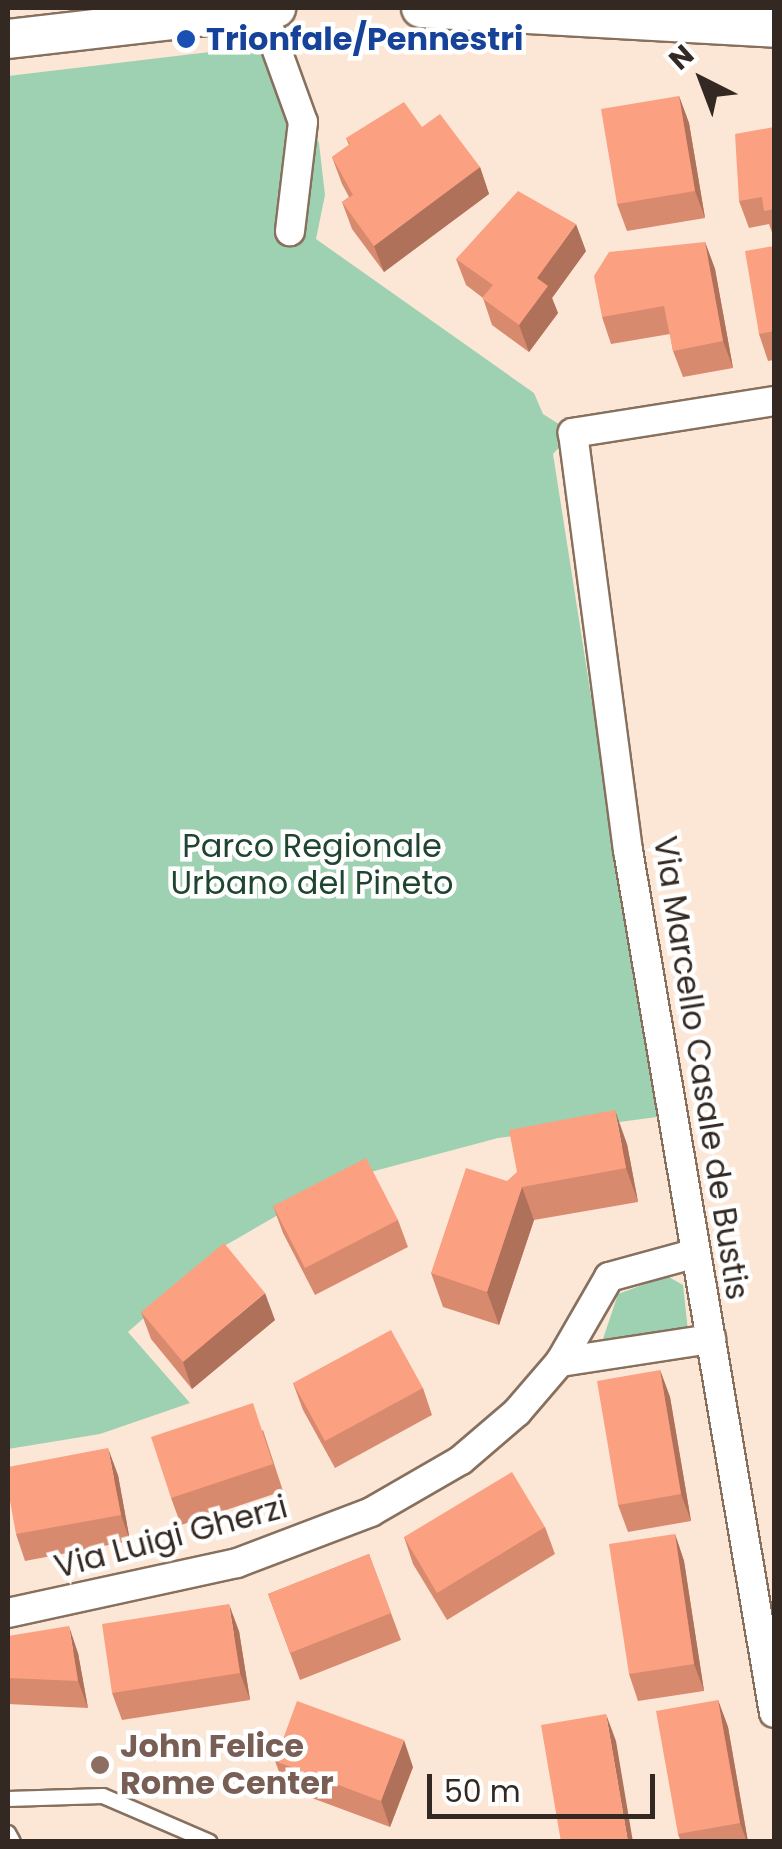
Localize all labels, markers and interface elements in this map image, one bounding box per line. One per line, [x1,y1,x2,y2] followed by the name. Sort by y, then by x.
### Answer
[206,20,523,58] place label: Trionfale/Pennestri
[175,28,197,50] marker: Trionfale/Pennestri
[652,30,752,130] north arrow
[661,36,702,79] text: N
[170,828,454,903] park label: Parco Regionale Urbano del Pineto
[645,833,757,1303] street label: Via Marcello Casale de Bustis
[50,1487,292,1587] street label: Via Luigi Gherzi
[120,1728,334,1803] place label: John Felice Rome Center
[89,1754,111,1776] marker: John Felice Rome Center
[432,1754,660,1816] scale bar
[444,1770,521,1813] text: 50 m

